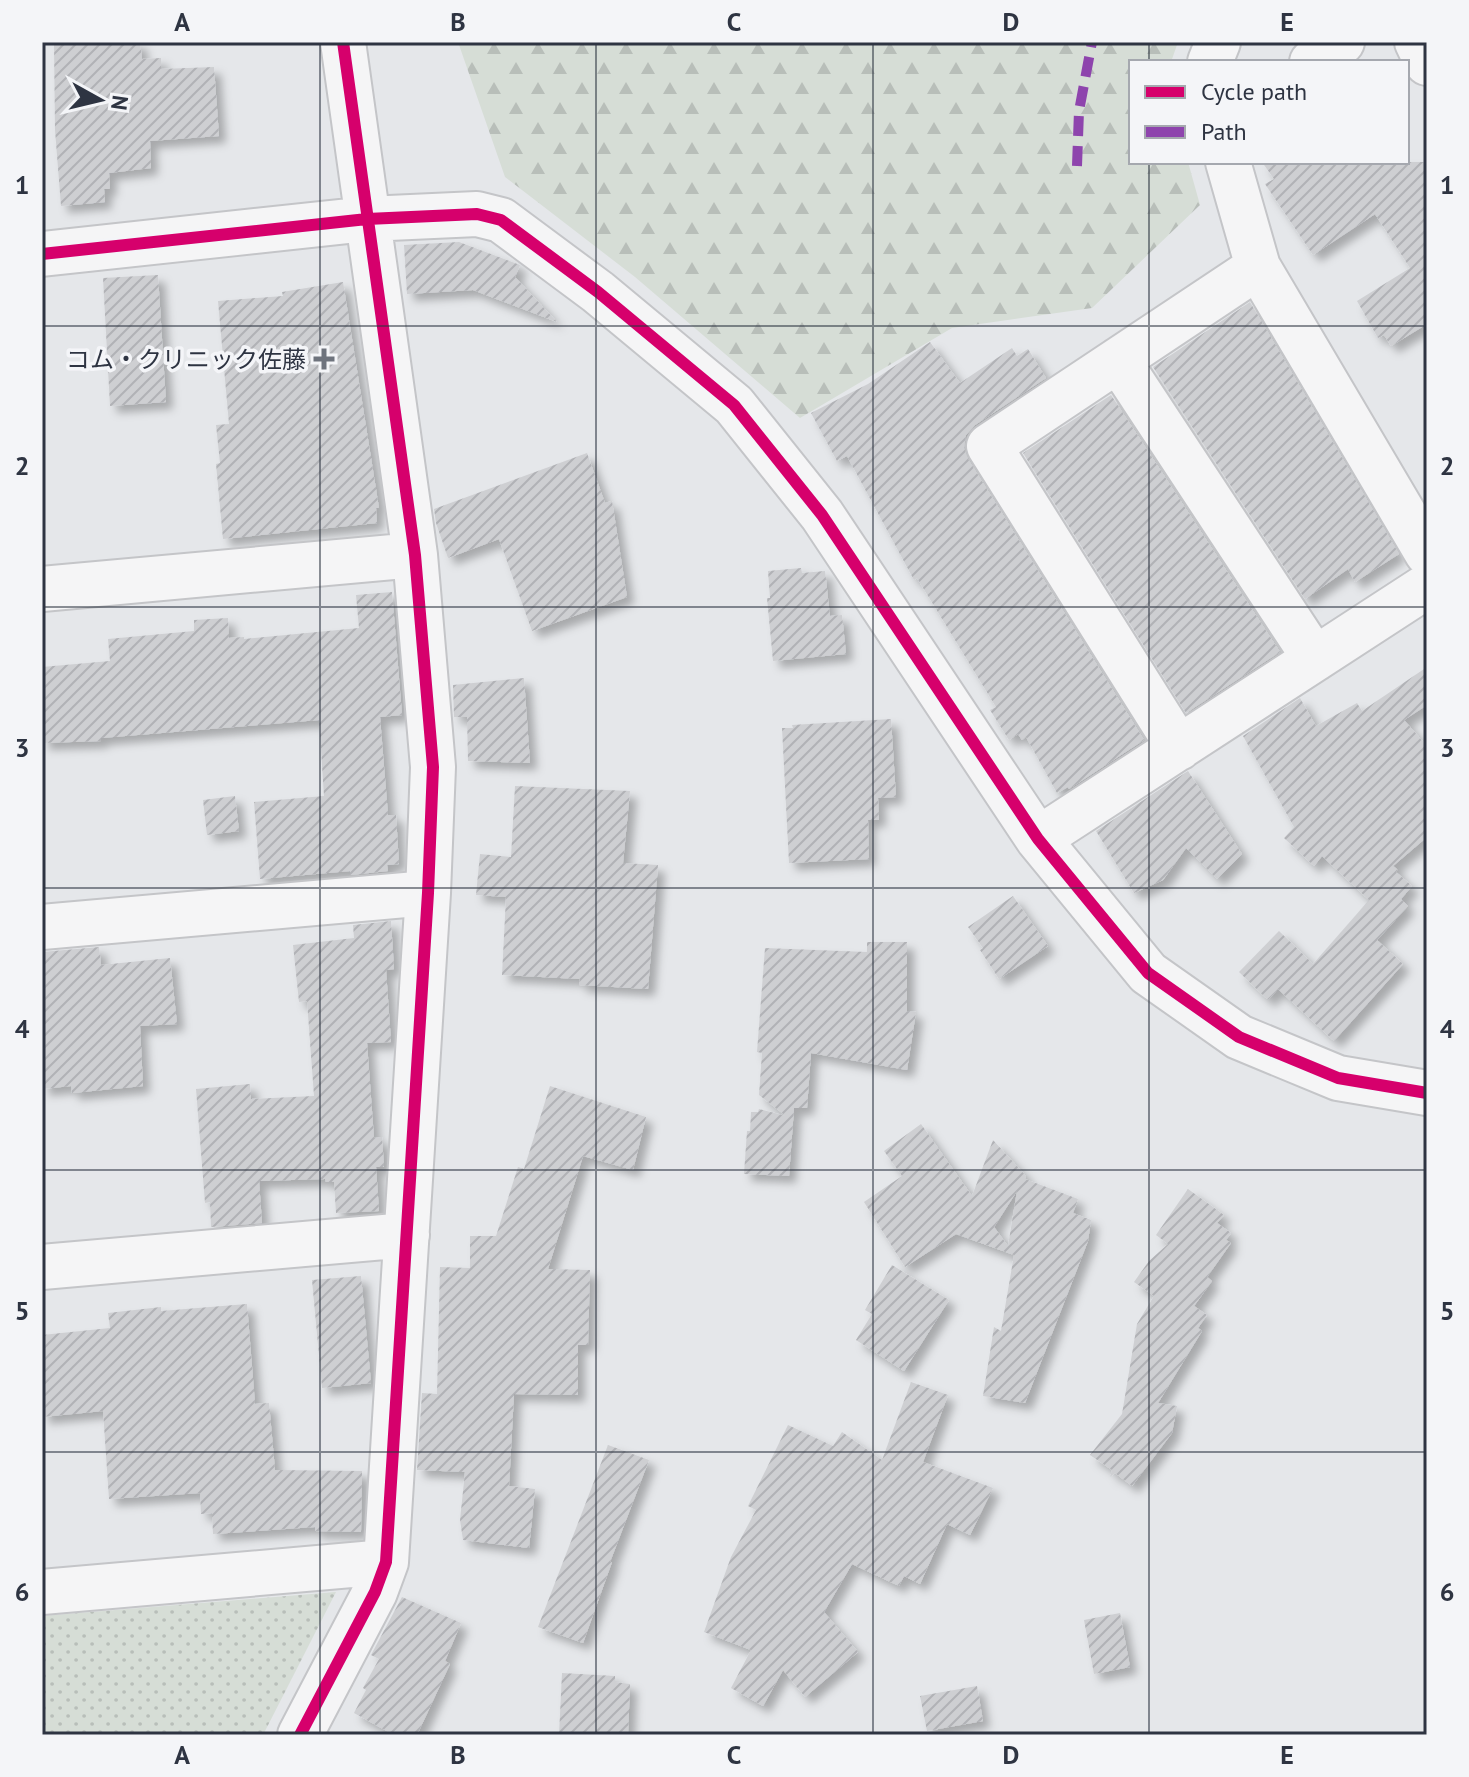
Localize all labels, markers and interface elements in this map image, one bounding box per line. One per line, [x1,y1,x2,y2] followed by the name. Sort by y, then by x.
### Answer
[174,5,190,38] text: A
[450,5,466,38] text: B
[727,5,741,38] text: C
[1003,5,1019,38] text: D
[1280,5,1294,38] text: E
[60,60,140,140] north arrow
[1129,60,1409,164] legend
[1201,76,1307,107] text: Cycle path
[105,94,135,112] text: N
[1201,116,1247,147] text: Path
[15,168,29,201] text: 1
[1440,168,1454,201] text: 1
[66,344,306,375] place label: コム・クリニック佐藤
[313,348,335,370] marker: コム・クリニック佐藤
[15,449,29,482] text: 2
[1440,449,1454,482] text: 2
[15,731,29,764] text: 3
[1440,731,1454,764] text: 3
[15,1012,30,1045] text: 4
[1440,1012,1455,1045] text: 4
[15,1294,29,1327] text: 5
[1440,1294,1454,1327] text: 5
[15,1575,29,1608] text: 6
[1440,1575,1454,1608] text: 6
[174,1738,190,1771] text: A
[450,1738,466,1771] text: B
[727,1738,741,1771] text: C
[1003,1738,1019,1771] text: D
[1280,1738,1294,1771] text: E

